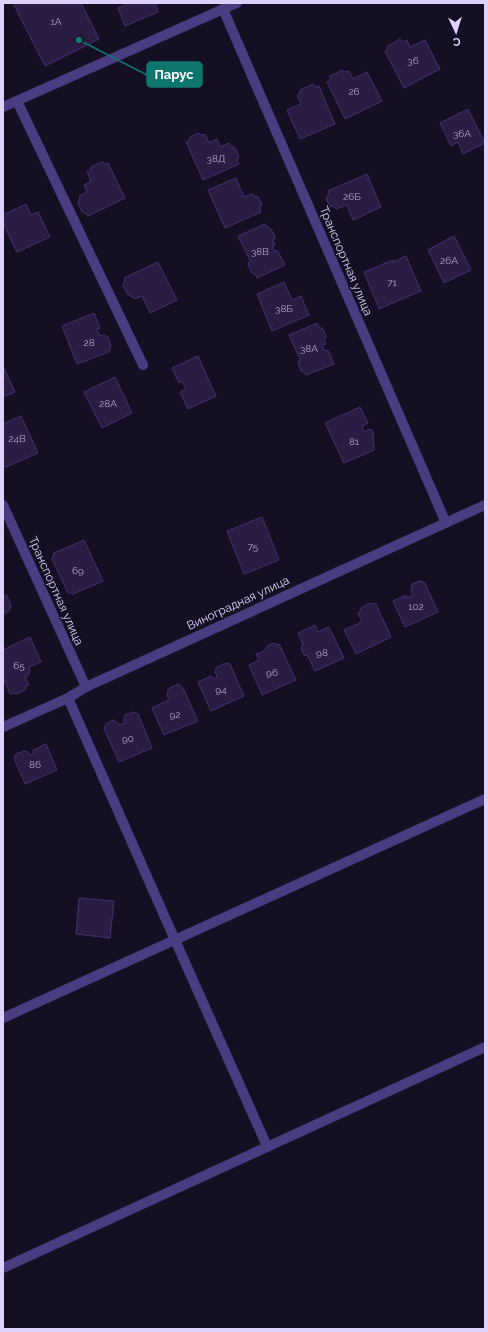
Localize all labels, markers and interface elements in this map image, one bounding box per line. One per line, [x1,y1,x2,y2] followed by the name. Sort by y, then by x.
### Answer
[436,12,476,52] north arrow
[50,16,62,27] house number: 1А
[452,35,461,48] text: С
[407,55,419,66] house number: 36
[147,62,202,87] callout: Парус
[154,67,194,82] text: Парус
[348,86,360,97] house number: 26
[453,128,471,139] house number: 36А
[207,153,226,164] house number: 38Д
[343,191,361,202] house number: 26Б
[317,204,375,318] street label: Транспортная улица
[251,246,269,257] house number: 38В
[440,255,458,266] house number: 26А
[387,277,398,288] house number: 71
[275,303,293,314] house number: 38Б
[83,337,95,348] house number: 28
[300,343,318,354] house number: 38А
[99,398,117,409] house number: 28А
[8,433,26,444] house number: 24В
[349,436,360,447] house number: 81
[26,535,86,647] street label: Транспортная улица
[248,541,259,552] house number: 75
[72,565,84,576] house number: 69
[185,573,291,633] street label: Виноградная улица
[408,601,424,612] house number: 102
[316,647,328,658] house number: 98
[13,660,25,671] house number: 65
[266,667,278,678] house number: 96
[215,684,227,695] house number: 94
[169,709,181,720] house number: 92
[122,733,134,744] house number: 90
[29,759,41,770] house number: 86

